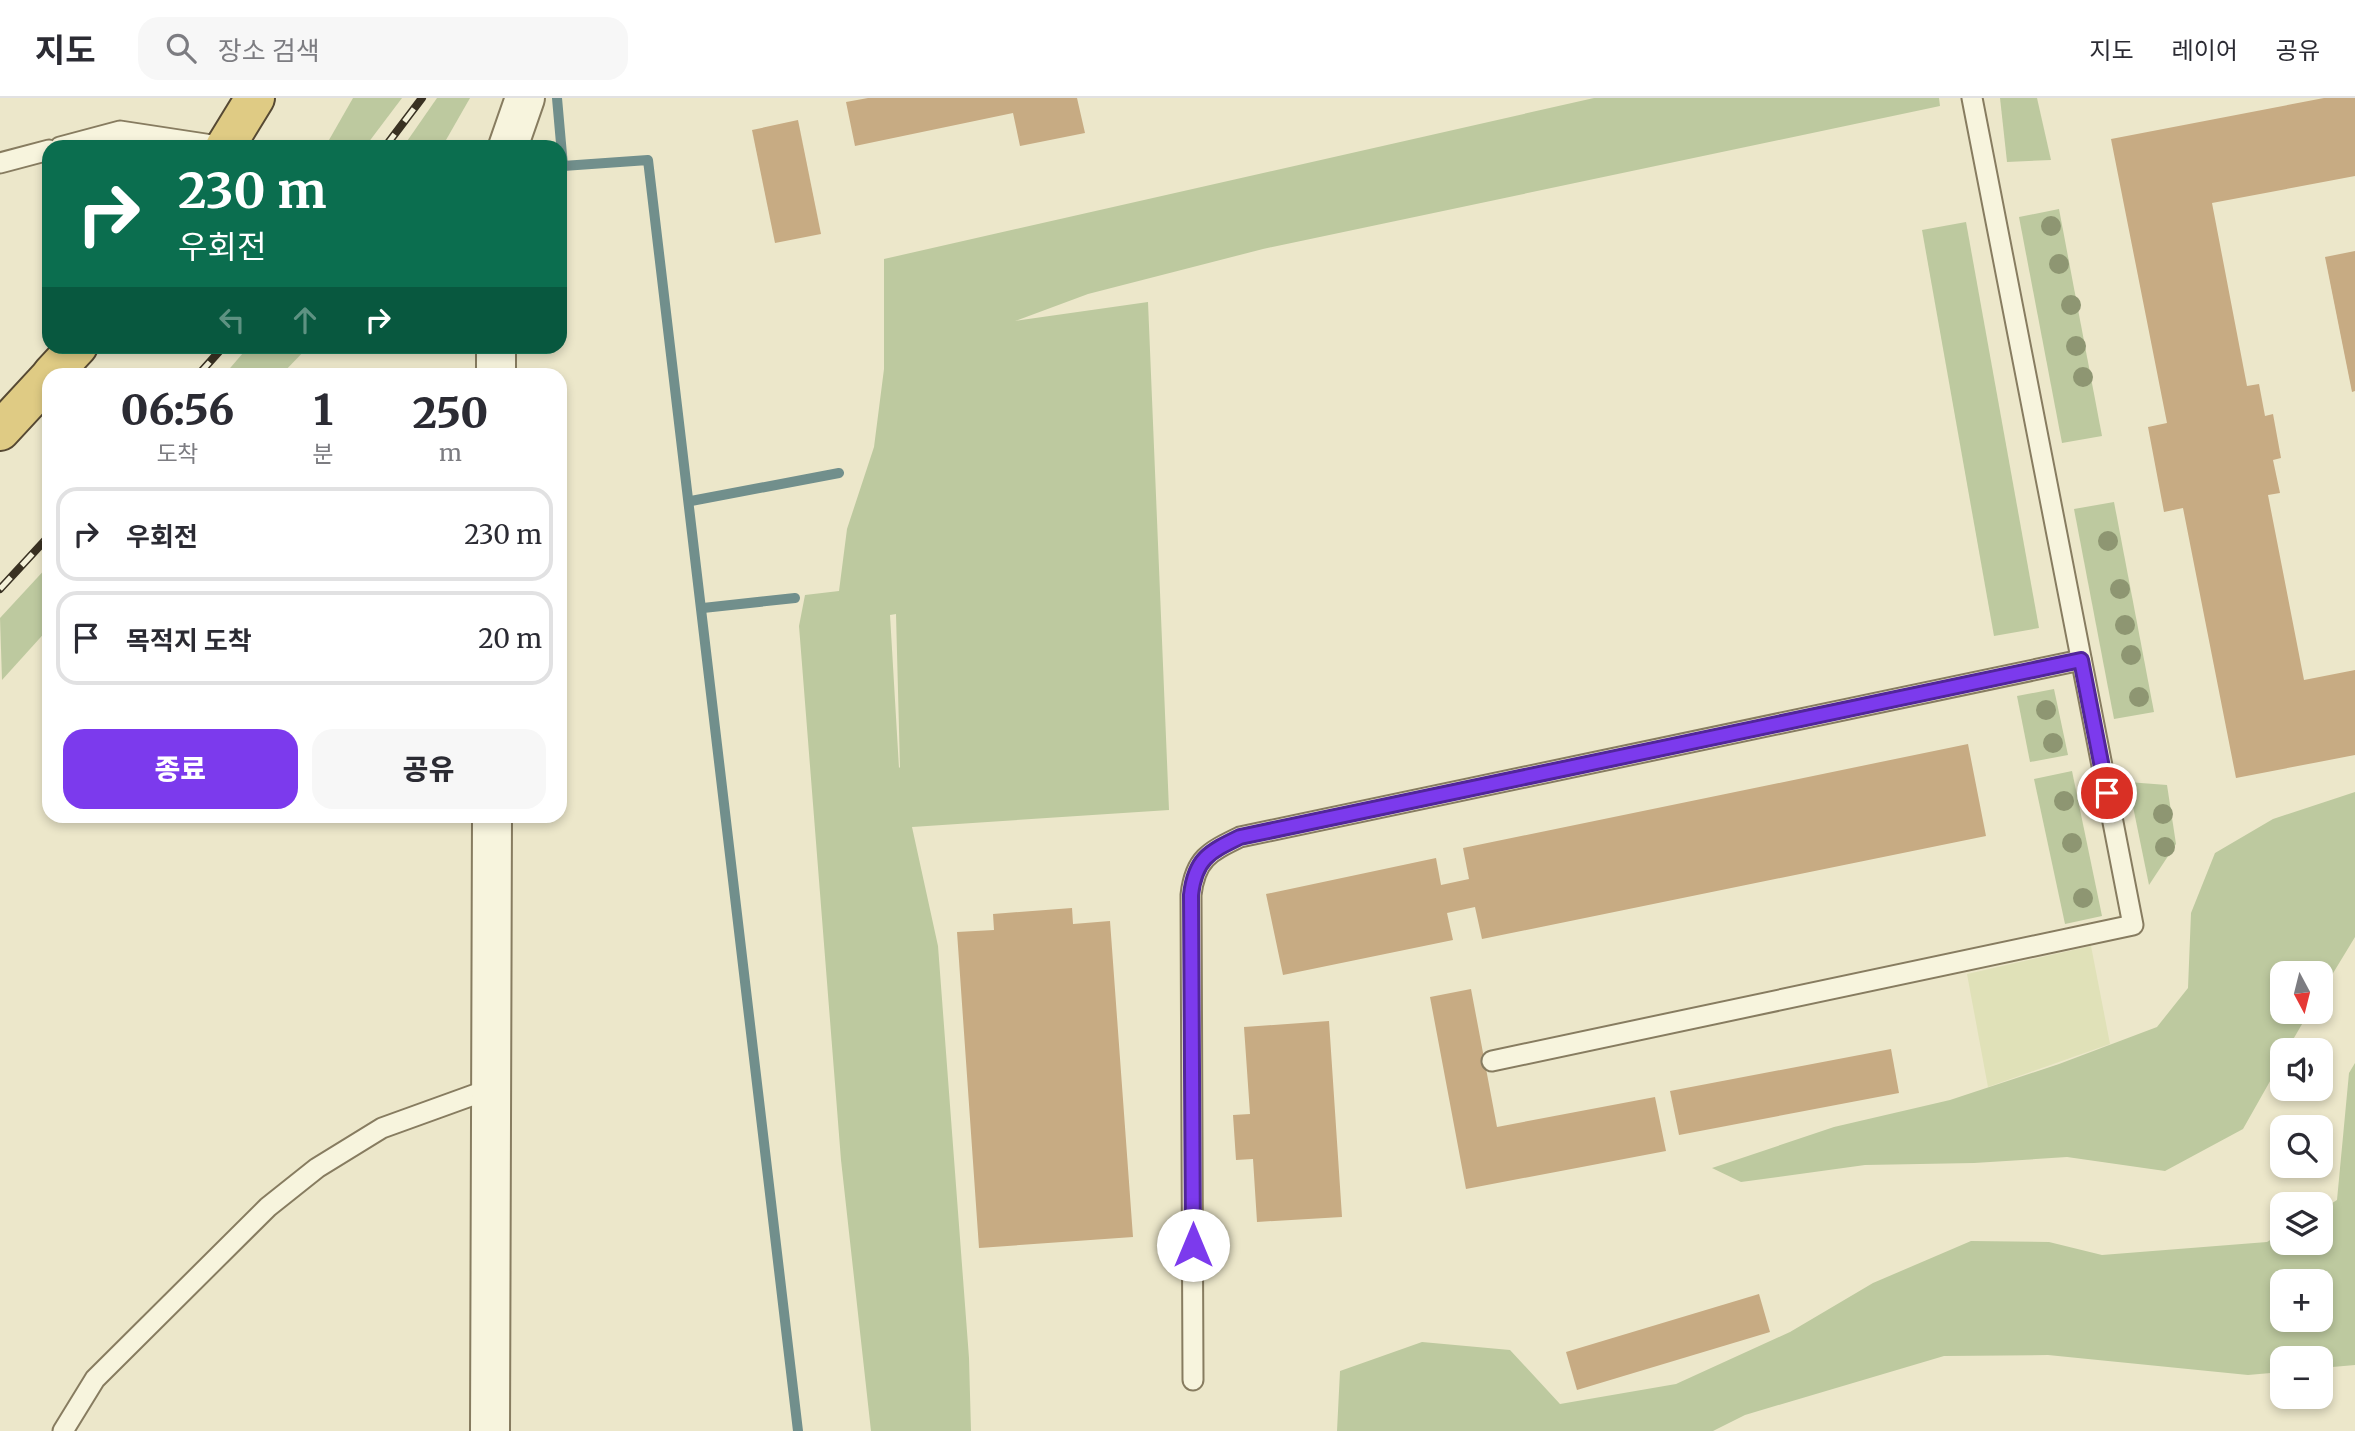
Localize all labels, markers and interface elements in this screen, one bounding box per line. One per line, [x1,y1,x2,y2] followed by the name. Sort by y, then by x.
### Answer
[138,17,628,80] search box
[162,29,200,67] icon: search
[35,30,96,71] text: 지도
[218,34,320,67] text: 장소 검색
[2089,35,2134,66] text: 지도
[2172,35,2238,66] text: 레이어
[2276,35,2320,66] text: 공유
[178,160,326,221] text: 230 m
[63,168,154,259] icon: right
[178,227,266,267] text: 우회전
[213,301,251,339] icon: left
[286,301,324,339] icon: ahead
[359,301,397,339] icon: right
[121,384,234,436] text: 06:56
[314,384,333,436] text: 1
[412,387,488,439] text: 250
[439,438,462,467] text: m
[156,439,199,468] text: 도착
[313,439,334,468] text: 분
[67,515,105,553] icon: right
[464,518,542,551] text: 230 m
[126,520,198,553] text: 우회전
[67,619,105,657] icon: arrive
[478,622,542,655] text: 20 m
[126,624,252,657] text: 목적지 도착
[63,729,298,809] button: 종료
[312,729,546,809] button: 공유
[2077,763,2137,823] pin
[2088,774,2126,812] icon: arrive
[2270,961,2333,1024] north arrow
[2270,961,2333,1409] map controls
[2270,1038,2333,1101] button: sound
[2270,1115,2333,1178] button: search
[2270,1192,2333,1255] button: layers
[1156,1208,1230,1282] position arrow
[2270,1269,2333,1332] button: +
[2270,1346,2333,1409] button: −

